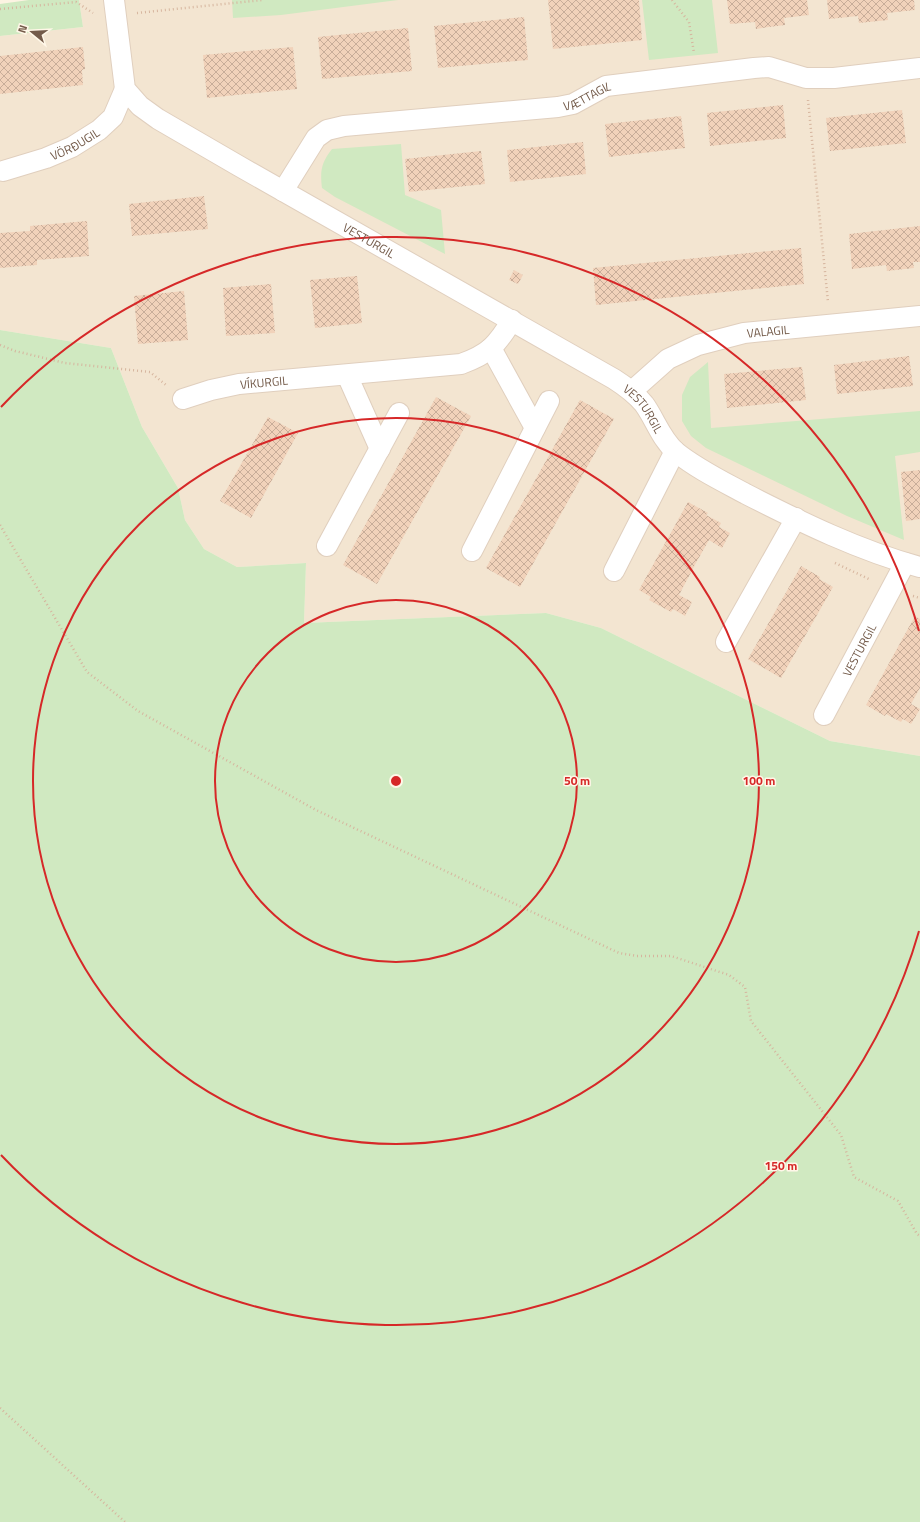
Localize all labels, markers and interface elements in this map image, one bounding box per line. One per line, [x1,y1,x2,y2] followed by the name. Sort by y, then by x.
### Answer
[12,12,52,52] north arrow
[14,23,31,35] text: N
[562,76,612,115] street label: VÆTTAGIL
[47,122,103,165] street label: VÖRÐUGIL
[339,217,399,263] street label: VESTURGIL
[746,319,790,342] street label: VALAGIL
[239,370,289,393] street label: VÍKURGIL
[620,379,669,437] street label: VESTURGIL
[837,620,881,680] street label: VESTURGIL
[564,771,590,790] text: 50 m
[743,771,775,790] text: 100 m
[389,774,403,788] centre of rings
[765,1156,797,1175] text: 150 m

